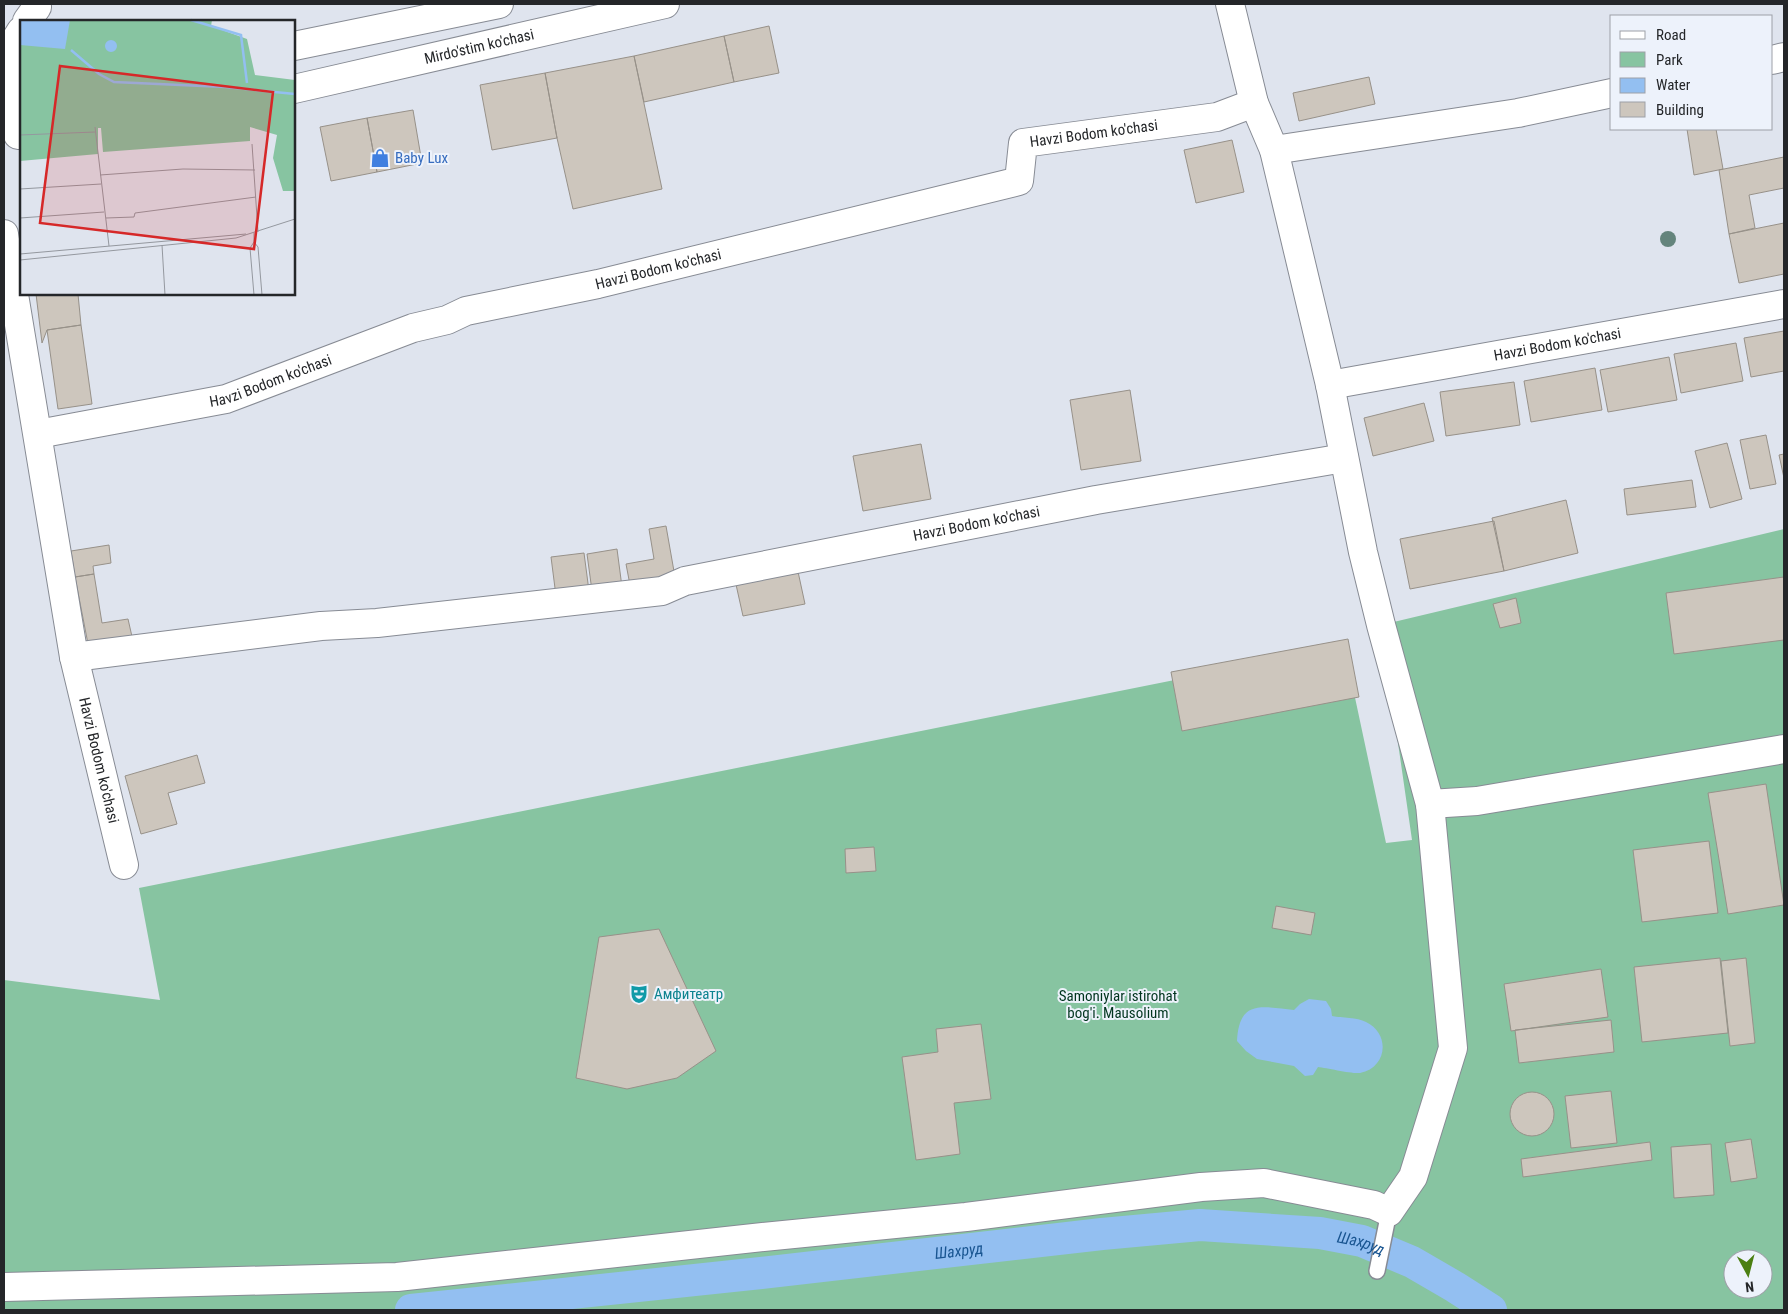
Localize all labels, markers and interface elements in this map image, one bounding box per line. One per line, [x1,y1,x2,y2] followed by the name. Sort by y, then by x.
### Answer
[1610,15,1773,130] legend
[20,20,295,295] inset map
[423,25,536,68] street label: Mirdo'stim ko'chasi
[1656,26,1686,44] text: Road
[1656,51,1683,69] text: Park
[1656,76,1691,94] text: Water
[1656,101,1704,119] text: Building
[1029,116,1159,151] street label: Havzi Bodom ko'chasi
[369,147,391,169] shop icon: Baby Lux
[395,149,448,167] place label: Baby Lux
[594,245,723,293] street label: Havzi Bodom ko'chasi
[1492,324,1622,365] street label: Havzi Bodom ko'chasi
[208,351,334,411] street label: Havzi Bodom ko'chasi
[911,502,1042,545] street label: Havzi Bodom ko'chasi
[75,696,123,825] street label: Havzi Bodom ko'chasi
[628,983,650,1005] theatre icon: Амфитеатр
[654,985,723,1003] place label: Амфитеатр
[1059,987,1177,1022] park label: Samoniylar istirohat bog'i. Mausolium
[1336,1227,1387,1259] water label: Шахруд
[933,1239,984,1263] water label: Шахруд
[1723,1249,1773,1299] north arrow
[1744,1278,1755,1295] text: N

